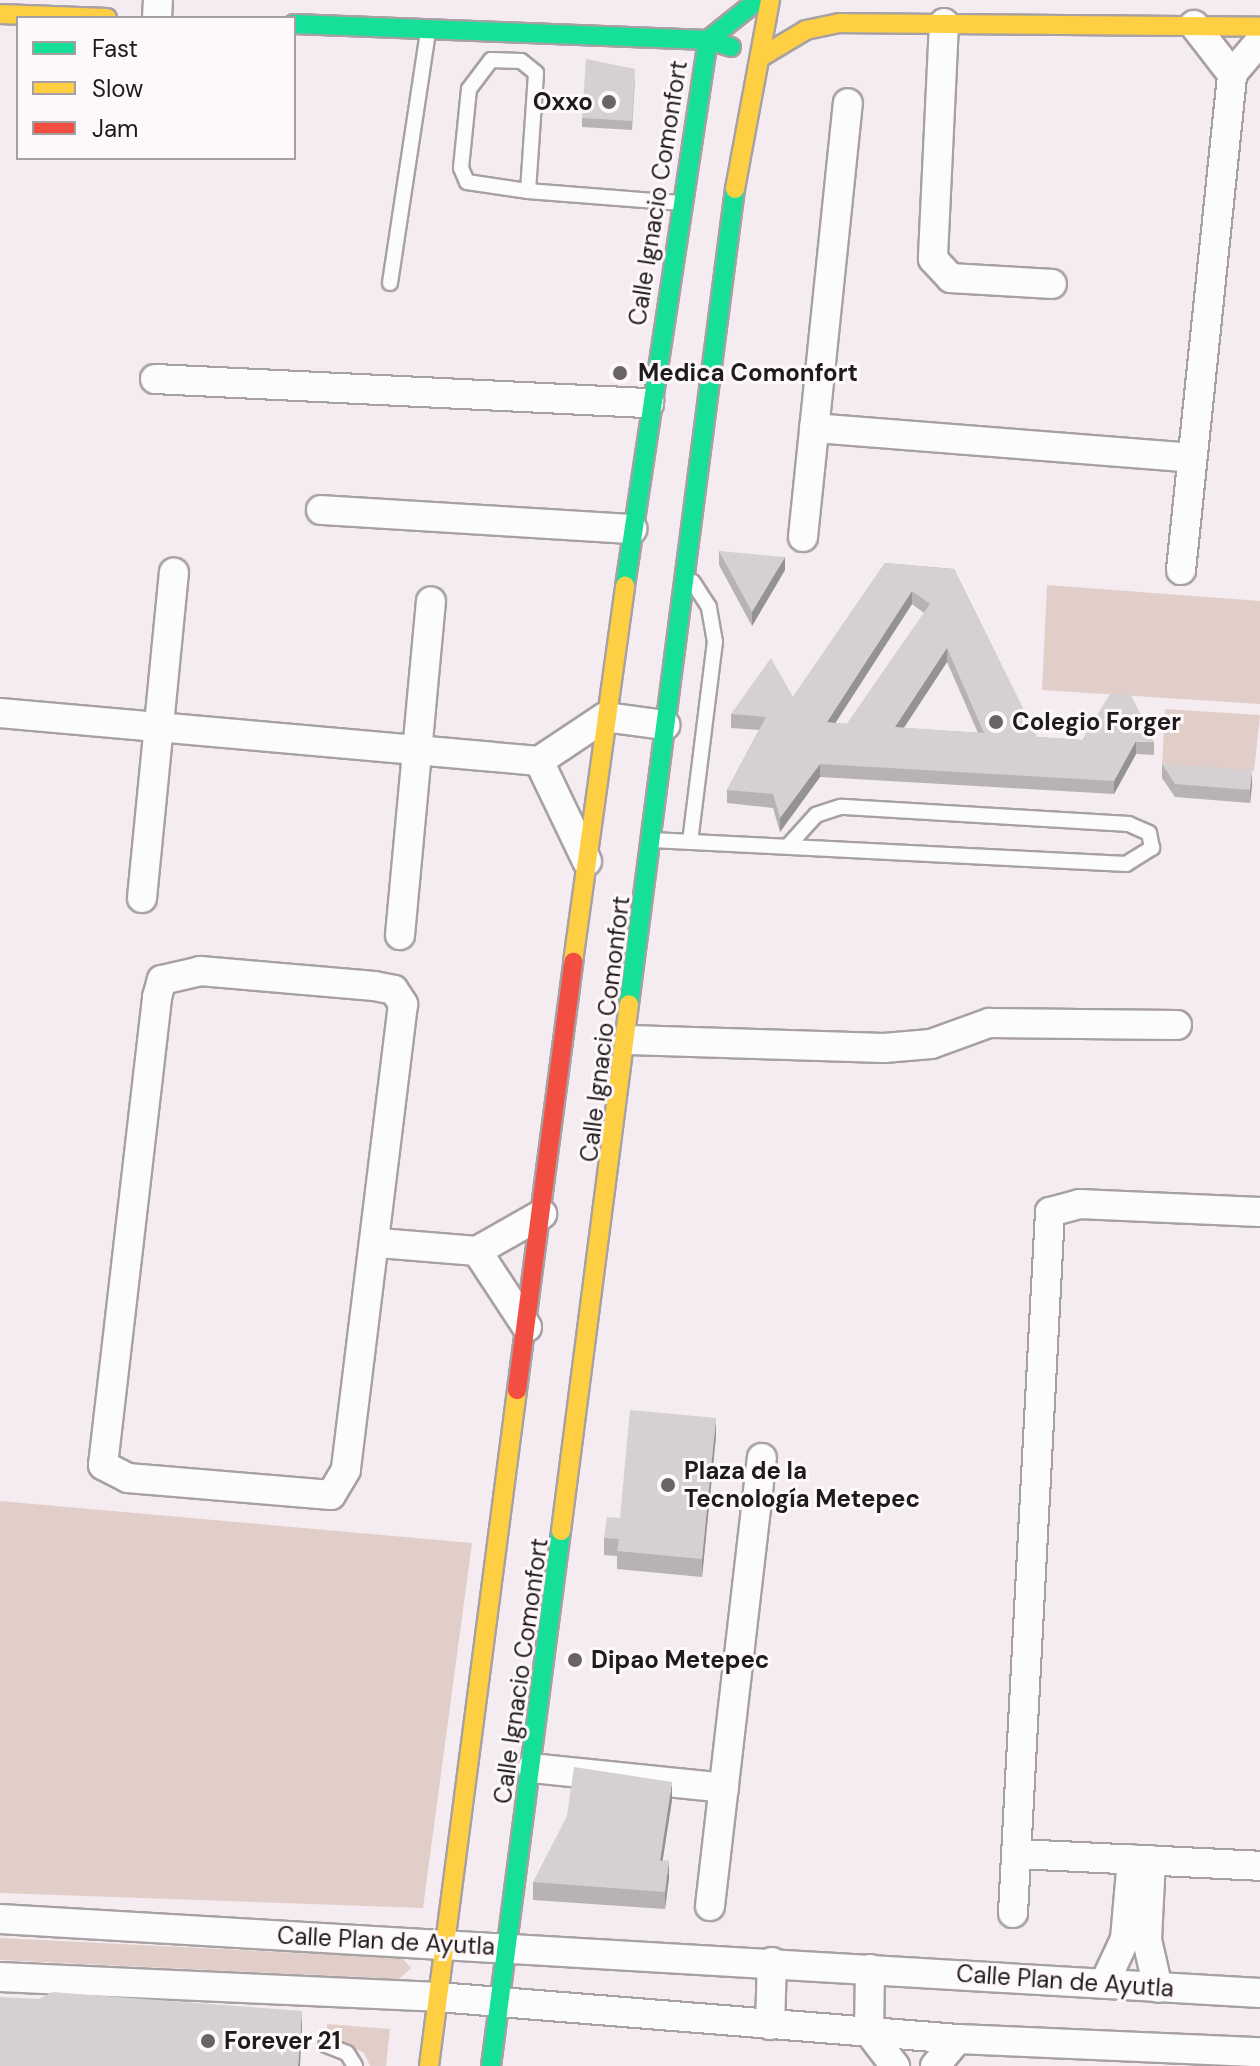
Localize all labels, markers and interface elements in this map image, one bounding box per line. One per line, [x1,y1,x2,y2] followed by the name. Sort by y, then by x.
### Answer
[16,16,296,160] legend
[92,33,138,64] text: Fast
[623,58,693,328] street label: Calle Ignacio Comonfort
[92,73,143,104] text: Slow
[533,88,593,116] place label: Oxxo
[600,93,618,111] marker: Oxxo
[92,113,138,144] text: Jam
[638,359,858,387] place label: Medica Comonfort
[609,362,631,384] marker: Medica Comonfort
[1012,708,1181,736] place label: Colegio Forger
[987,713,1005,731] marker: Colegio Forger
[574,894,636,1164] street label: Calle Ignacio Comonfort
[684,1457,920,1513] place label: Plaza de la Tecnología Metepec
[659,1476,677,1494] marker: Plaza de la Tecnología Metepec
[488,1536,554,1806] street label: Calle Ignacio Comonfort
[591,1646,769,1674] place label: Dipao Metepec
[566,1651,584,1669] marker: Dipao Metepec
[276,1921,496,1961] street label: Calle Plan de Ayutla
[955,1959,1175,2003] street label: Calle Plan de Ayutla
[224,2027,340,2055] place label: Forever 21
[199,2032,217,2050] marker: Forever 21

